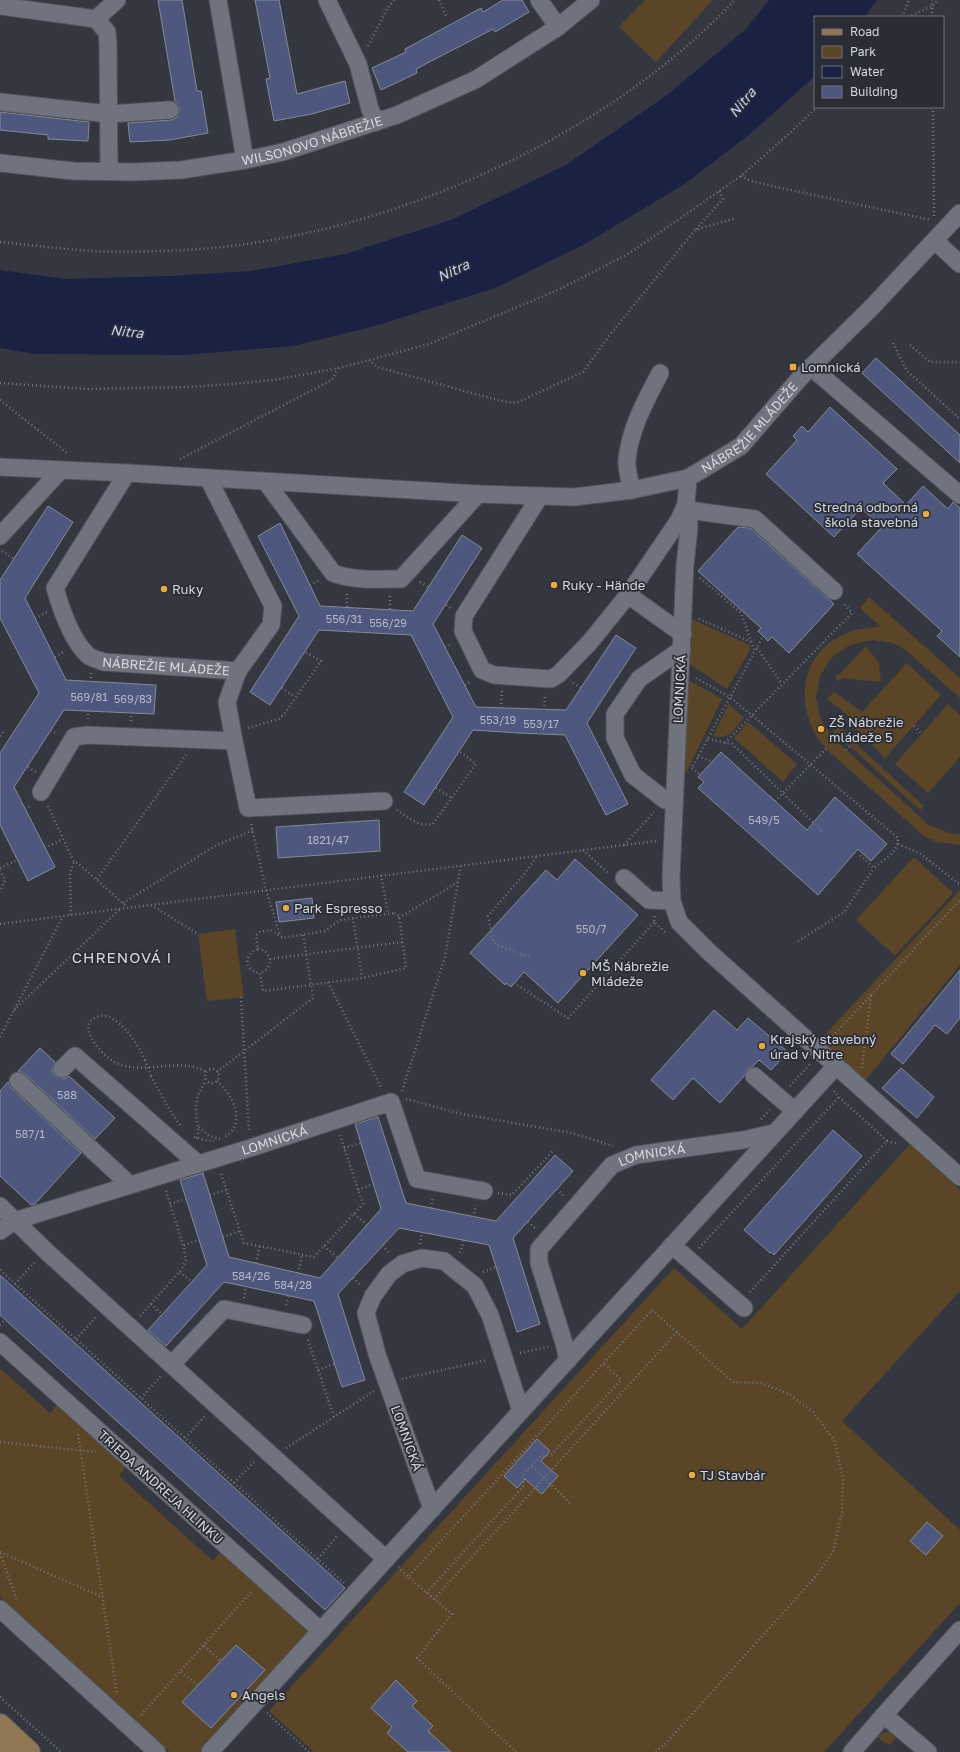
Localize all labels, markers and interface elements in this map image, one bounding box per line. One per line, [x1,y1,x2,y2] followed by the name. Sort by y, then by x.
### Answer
[814,16,944,108] legend
[850,24,879,39] text: Road
[850,44,876,59] text: Park
[850,64,884,79] text: Water
[725,83,760,120] water label: Nitra
[850,84,898,99] text: Building
[240,112,384,169] street label: WILSONOVO NÁBREŽIE
[434,255,473,285] water label: Nitra
[110,321,145,341] water label: Nitra
[801,359,861,375] place label: Lomnická
[788,362,798,372] marker: Lomnická
[698,378,801,476] street label: NÁBREŽIE MLÁDEŽE
[814,499,918,530] place label: Stredná odborná škola stavebná
[921,509,931,519] marker: Stredná odborná škola stavebná
[562,577,645,593] place label: Ruky - Hände
[549,580,559,590] marker: Ruky - Hände
[172,581,204,597] place label: Ruky
[159,584,169,594] marker: Ruky
[326,612,362,625] house number: 556/31
[369,616,407,629] house number: 556/29
[102,654,230,678] street label: NÁBREŽIE MLÁDEŽE
[669,654,689,724] street label: LOMNICKÁ
[70,690,108,703] house number: 569/81
[114,692,152,705] house number: 569/83
[480,713,516,726] house number: 553/19
[829,714,903,745] place label: ZŠ Nábrežie mládeže 5
[523,717,559,730] house number: 553/17
[816,724,826,734] marker: ZŠ Nábrežie mládeže 5
[748,813,780,826] house number: 549/5
[307,833,349,846] house number: 1821/47
[294,900,382,916] place label: Park Espresso
[281,903,291,913] marker: Park Espresso
[576,922,607,935] house number: 550/7
[72,948,172,966] district label: CHRENOVÁ I
[591,958,669,989] place label: MŠ Nábrežie Mládeže
[578,968,588,978] marker: MŠ Nábrežie Mládeže
[770,1031,877,1062] place label: Krajský stavebný úrad v Nitre
[757,1041,767,1051] marker: Krajský stavebný úrad v Nitre
[57,1088,77,1101] house number: 588
[240,1122,310,1158] street label: LOMNICKÁ
[15,1127,45,1140] house number: 587/1
[616,1140,687,1170] street label: LOMNICKÁ
[232,1269,270,1282] house number: 584/26
[274,1278,312,1291] house number: 584/28
[388,1403,426,1473] street label: LOMNICKÁ
[95,1427,227,1547] street label: TRIEDA ANDREJA HLINKU
[700,1467,766,1483] place label: TJ Stavbár
[687,1470,697,1480] marker: TJ Stavbár
[242,1687,285,1703] place label: Angels
[229,1690,239,1700] marker: Angels

